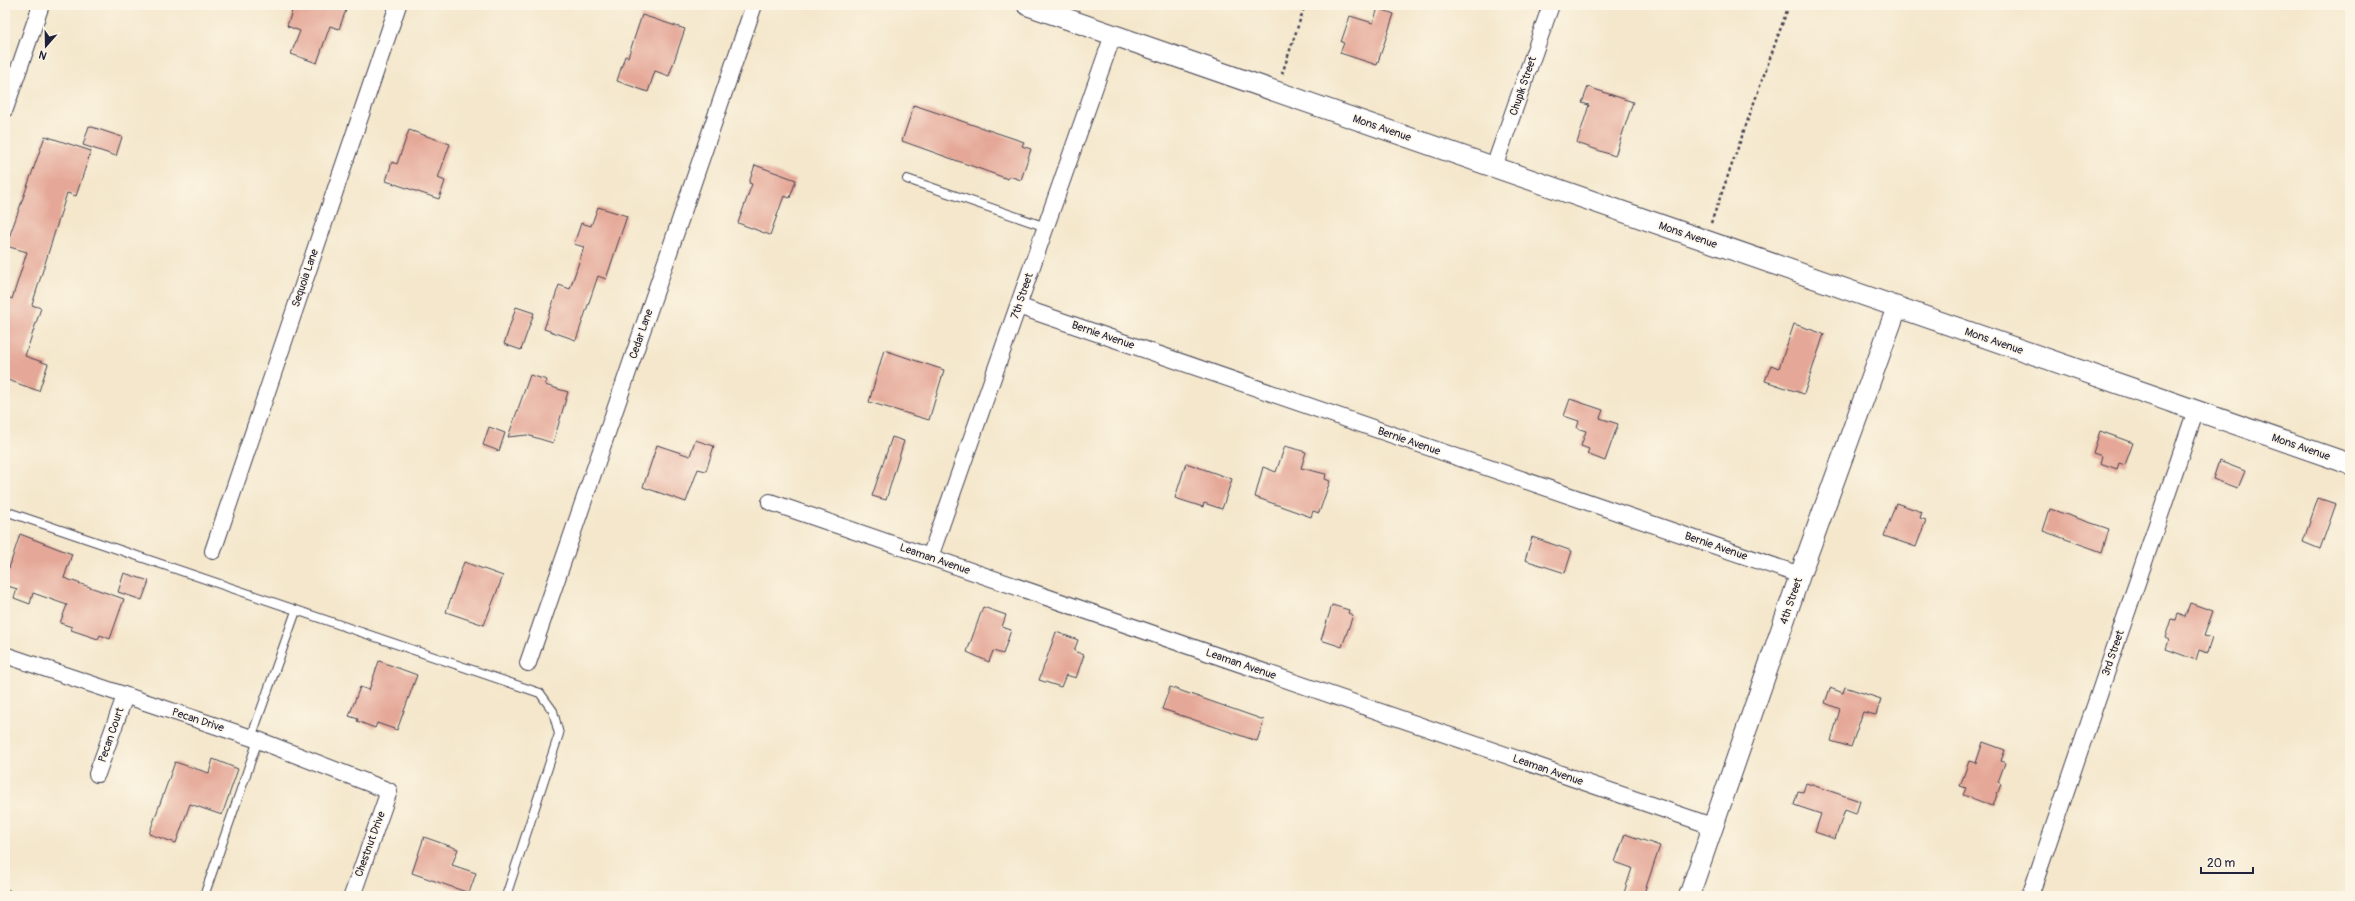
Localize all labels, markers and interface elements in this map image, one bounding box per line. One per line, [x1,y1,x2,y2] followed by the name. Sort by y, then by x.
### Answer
[26,26,66,66] north arrow
[37,47,48,62] text: N
[1507,54,1539,117] street label: Chupik Street
[1351,112,1413,144] street label: Mons Avenue
[1657,219,1719,251] street label: Mons Avenue
[289,247,321,309] street label: Sequoia Lane
[1008,271,1036,321] street label: 7th Street
[626,307,656,361] street label: Cedar Lane
[1070,318,1137,352] street label: Bernie Avenue
[1963,325,2025,357] street label: Mons Avenue
[1376,424,1443,458] street label: Bernie Avenue
[2270,431,2332,463] street label: Mons Avenue
[1683,529,1750,563] street label: Bernie Avenue
[898,541,973,577] street label: Leaman Avenue
[1777,576,1805,626] street label: 4th Street
[2099,628,2127,678] street label: 3rd Street
[1204,646,1279,682] street label: Leaman Avenue
[96,705,127,764] street label: Pecan Court
[170,705,226,735] street label: Pecan Drive
[1511,752,1586,788] street label: Leaman Avenue
[352,809,388,879] street label: Chestnut Drive
[2201,849,2253,875] scale bar
[2207,856,2236,871] text: 20 m

